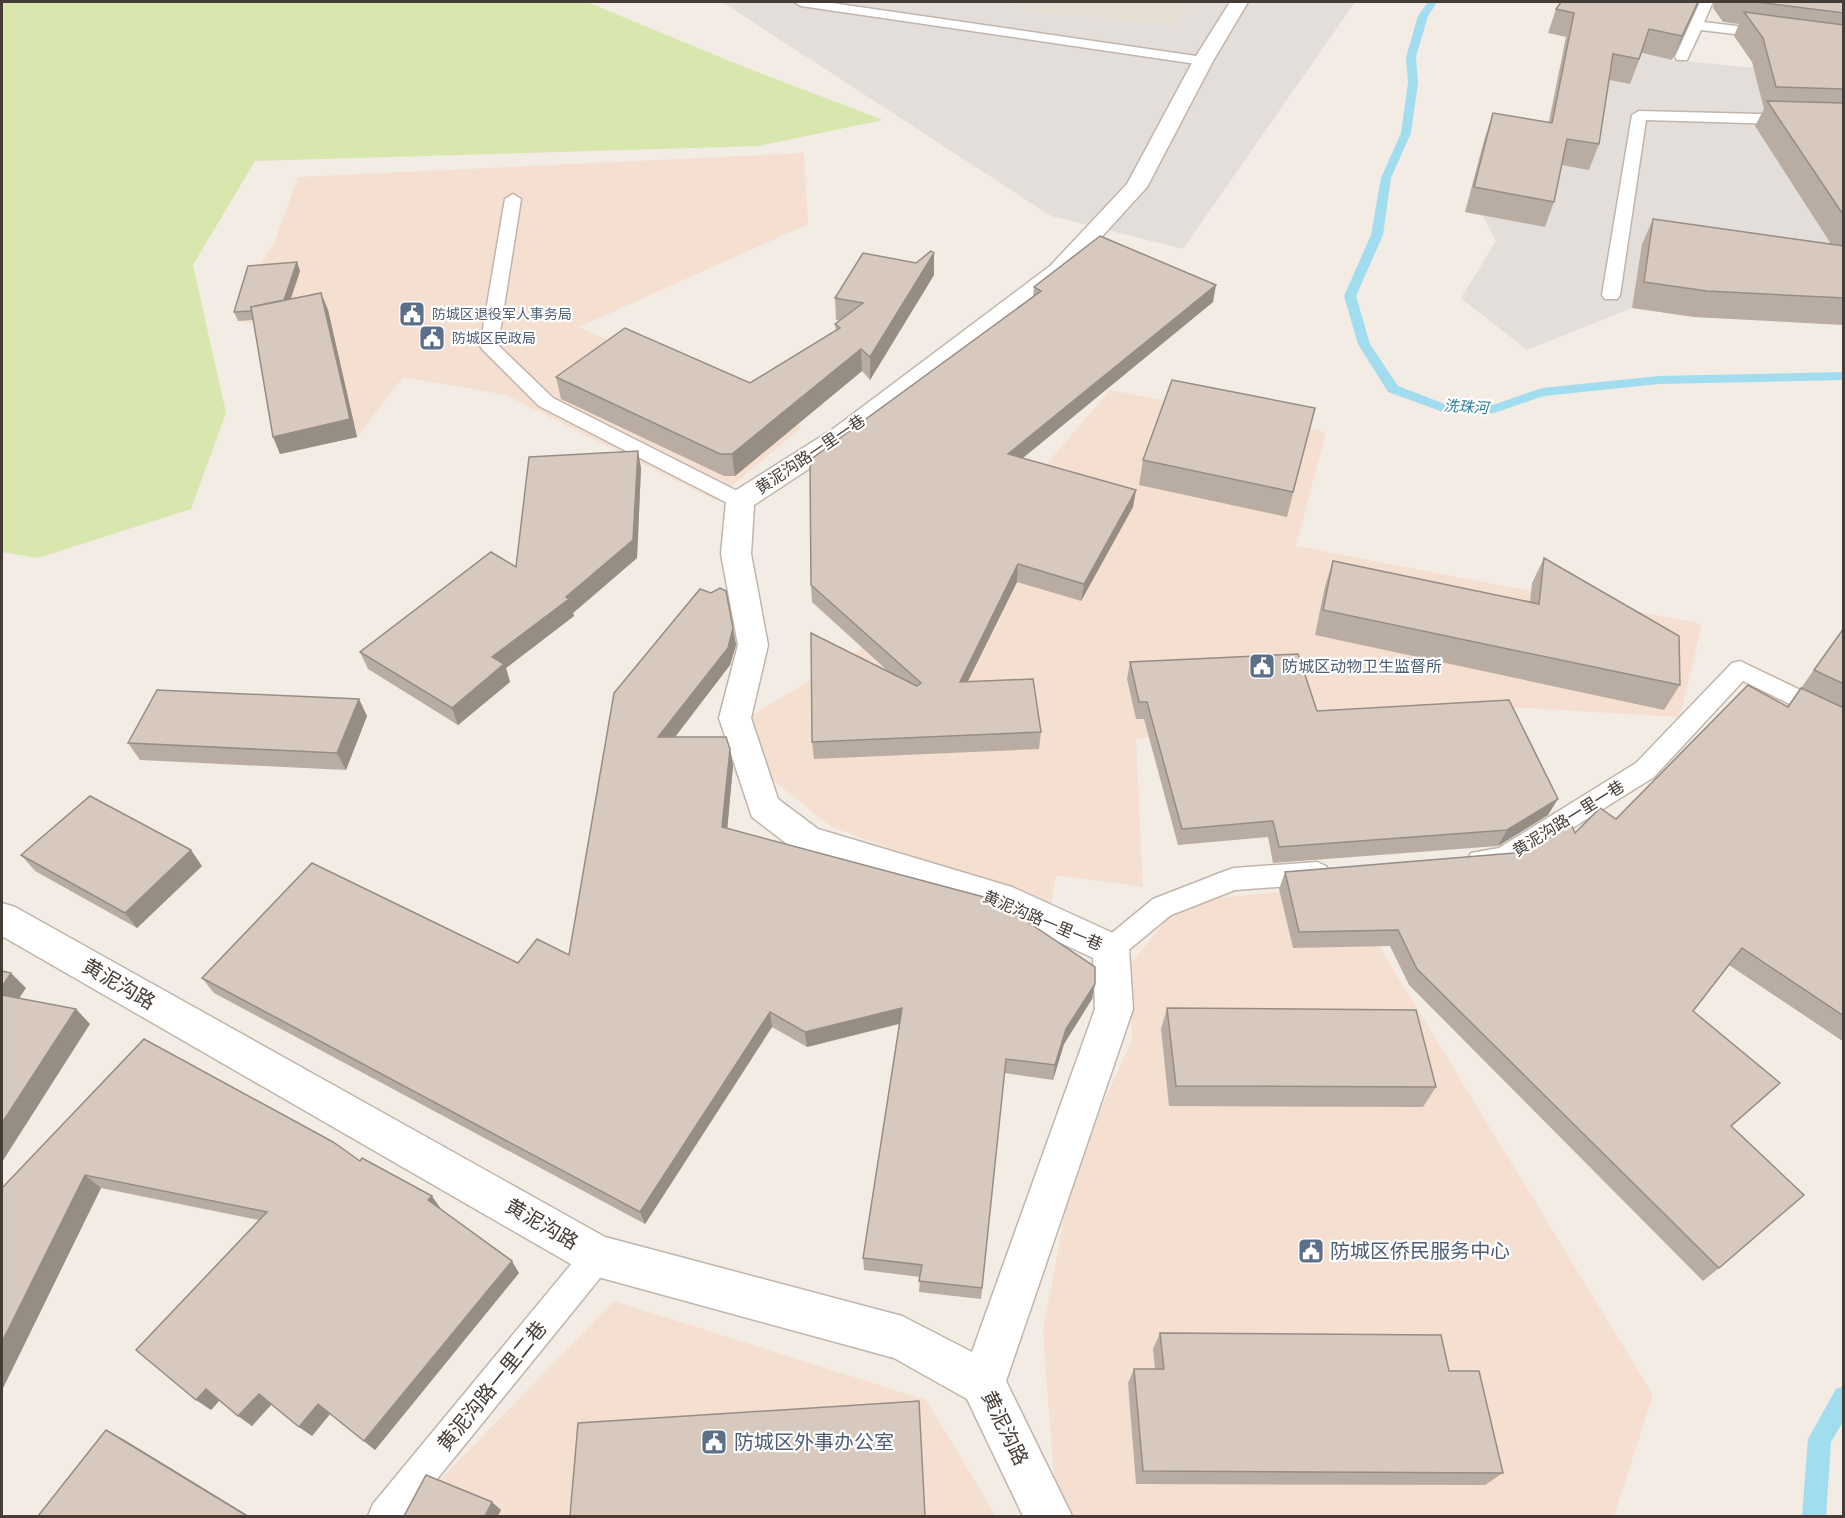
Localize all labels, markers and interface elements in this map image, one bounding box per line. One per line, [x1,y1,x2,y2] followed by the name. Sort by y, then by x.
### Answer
[397,299,427,329] public building icon: 防城区退役军人事务局
[432,306,572,323] place label: 防城区退役军人事务局
[417,323,447,353] public building icon: 防城区民政局
[452,330,536,347] place label: 防城区民政局
[1443,397,1492,417] water label: 洗珠河
[752,411,869,498] street label: 黄泥沟路一里一巷
[1247,651,1277,681] public building icon: 防城区动物卫生监督所
[1282,657,1442,676] place label: 防城区动物卫生监督所
[1509,776,1628,860] street label: 黄泥沟路一里一巷
[980,887,1105,954] street label: 黄泥沟路一里一巷
[78,954,160,1014] street label: 黄泥沟路
[501,1194,583,1254] street label: 黄泥沟路
[1296,1236,1326,1266] public building icon: 防城区侨民服务中心
[1330,1239,1510,1263] place label: 防城区侨民服务中心
[432,1316,552,1456] street label: 黄泥沟路一里二巷
[977,1387,1033,1469] street label: 黄泥沟路
[699,1427,729,1457] public building icon: 防城区外事办公室
[734,1430,894,1454] place label: 防城区外事办公室

